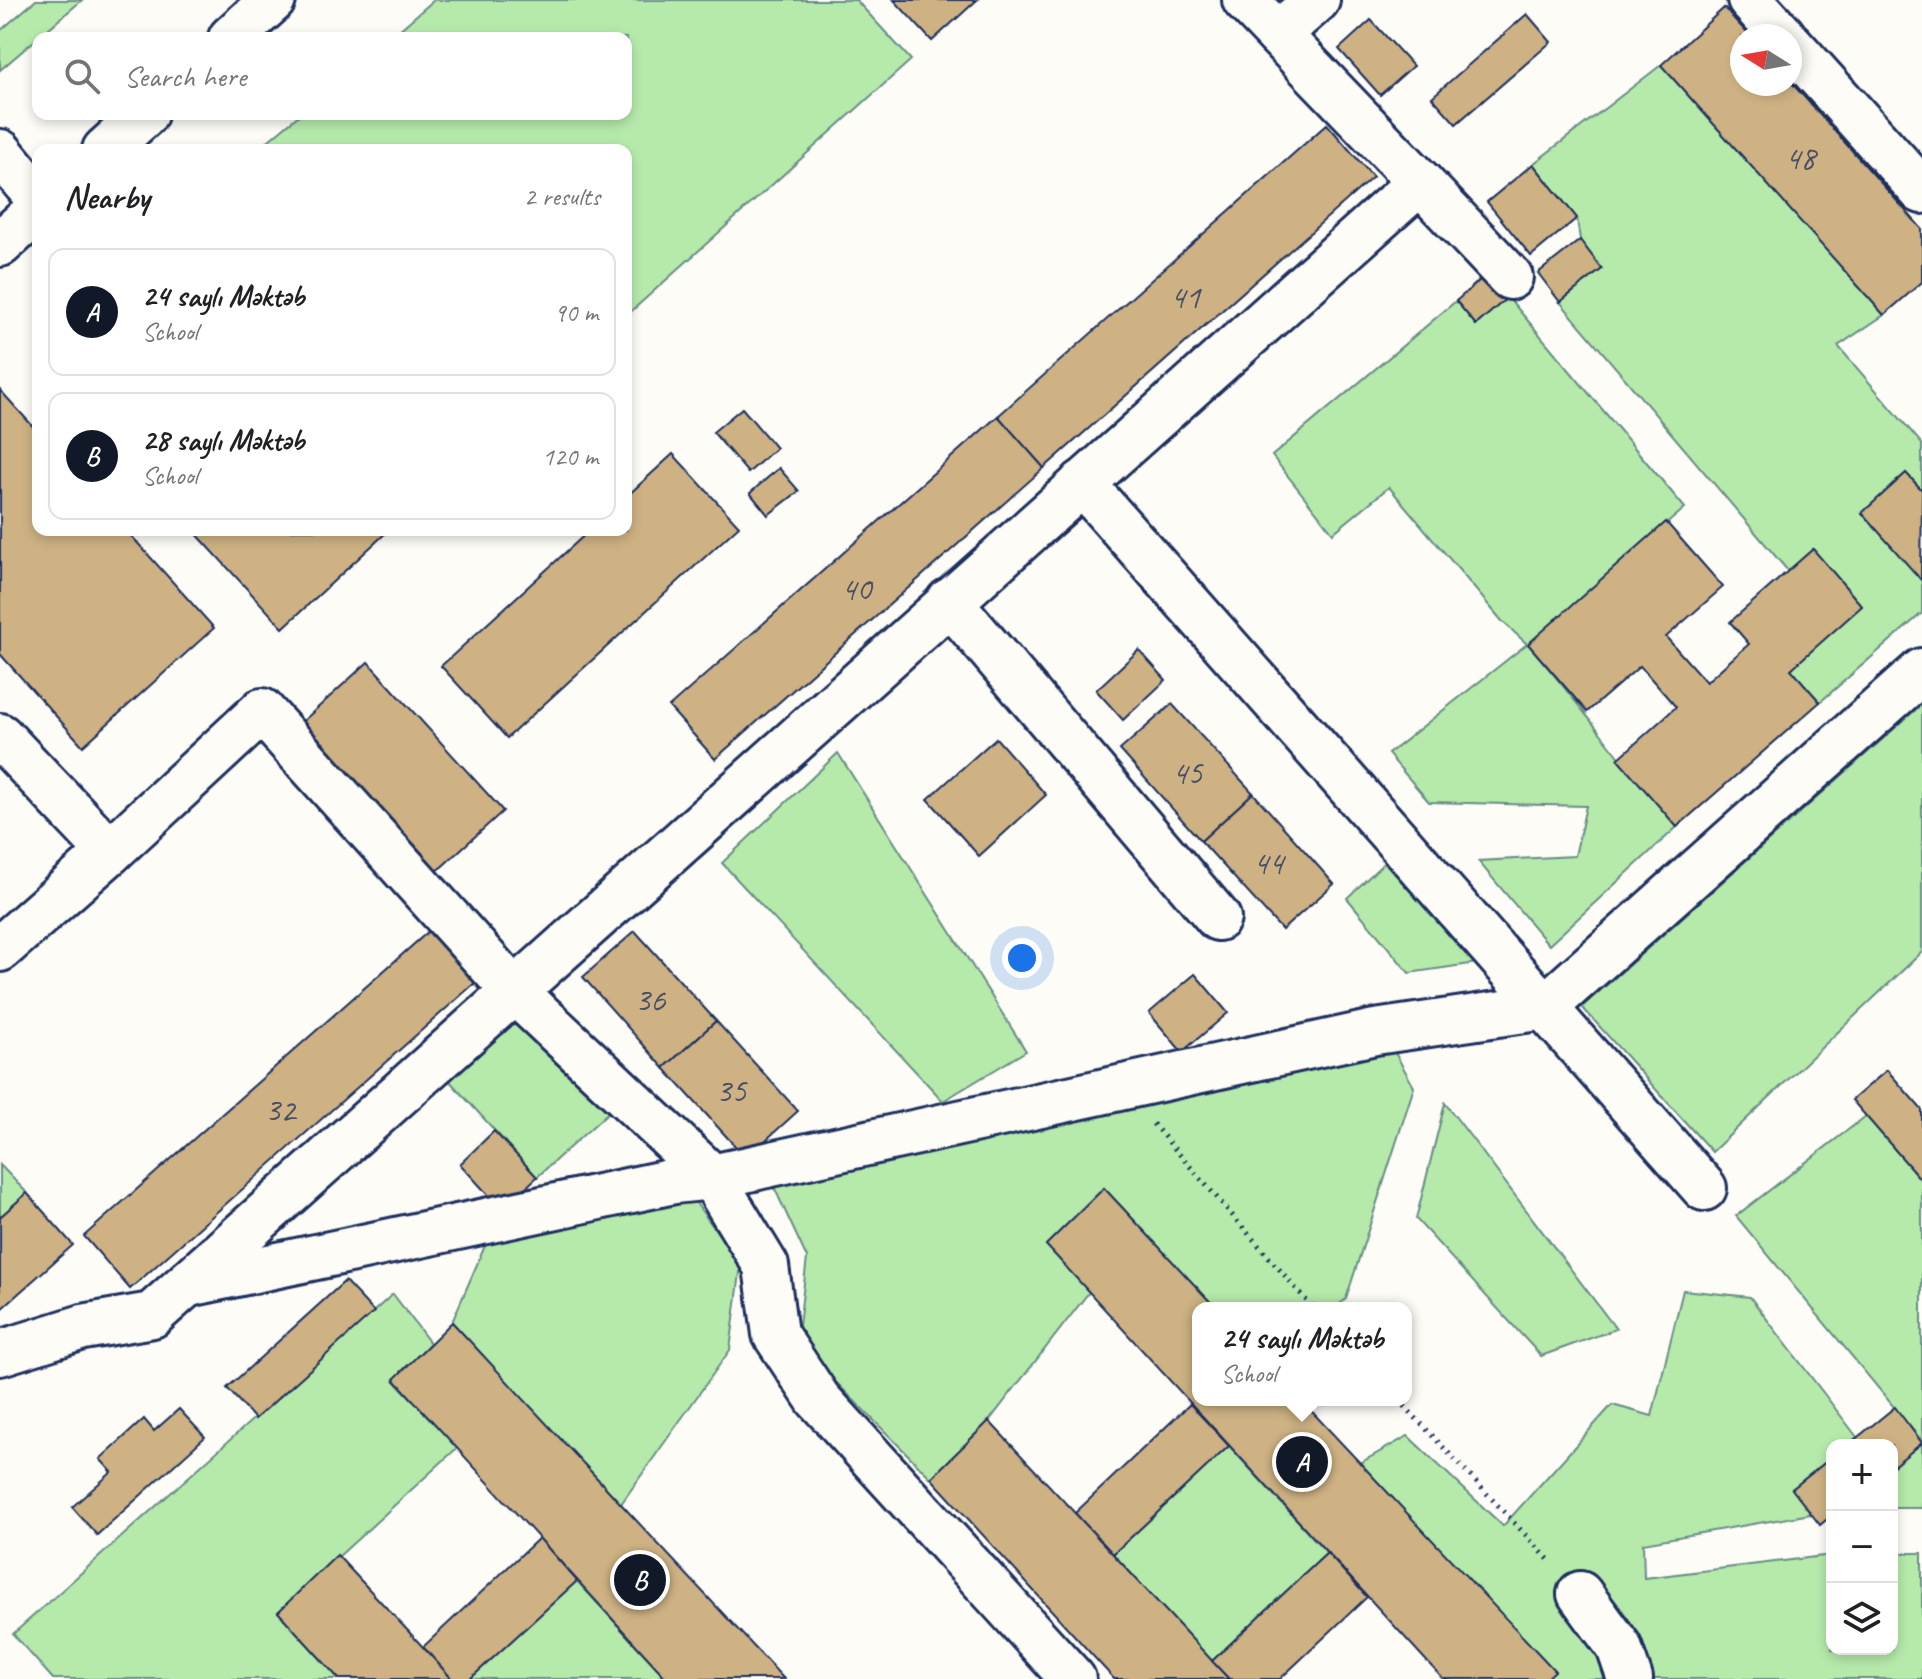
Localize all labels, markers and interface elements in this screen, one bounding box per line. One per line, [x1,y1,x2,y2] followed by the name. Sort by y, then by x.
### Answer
[1730,24,1802,96] north arrow
[32,32,632,120] search box
[60,54,104,98] icon: search
[124,57,246,95] text: Search here
[1785,136,1819,179] house number: 48
[64,175,150,218] text: Nearby
[524,180,600,213] text: 2 results
[1170,275,1202,318] house number: 41
[142,277,304,315] text: 24 saylı Məktəb
[85,296,99,329] text: A
[554,296,598,329] text: 90 m
[142,315,198,348] text: School
[142,421,304,459] text: 28 saylı Məktəb
[85,440,99,473] text: B
[542,440,598,473] text: 120 m
[142,459,198,492] text: School
[841,567,874,610] house number: 40
[1172,751,1204,794] house number: 45
[1253,841,1287,884] house number: 44
[1002,938,1042,978] your location
[635,978,667,1021] house number: 36
[716,1069,748,1112] house number: 35
[265,1088,298,1131] house number: 32
[1192,1302,1412,1406] popup
[1221,1319,1383,1357] text: 24 saylı Məktəb
[1221,1357,1277,1390] text: School
[1276,1432,1328,1492] pin: A
[1826,1439,1898,1655] map controls
[1826,1439,1898,1511] button: +
[1826,1511,1898,1583] button: −
[614,1550,666,1610] pin: B
[1826,1583,1898,1655] button: layers

